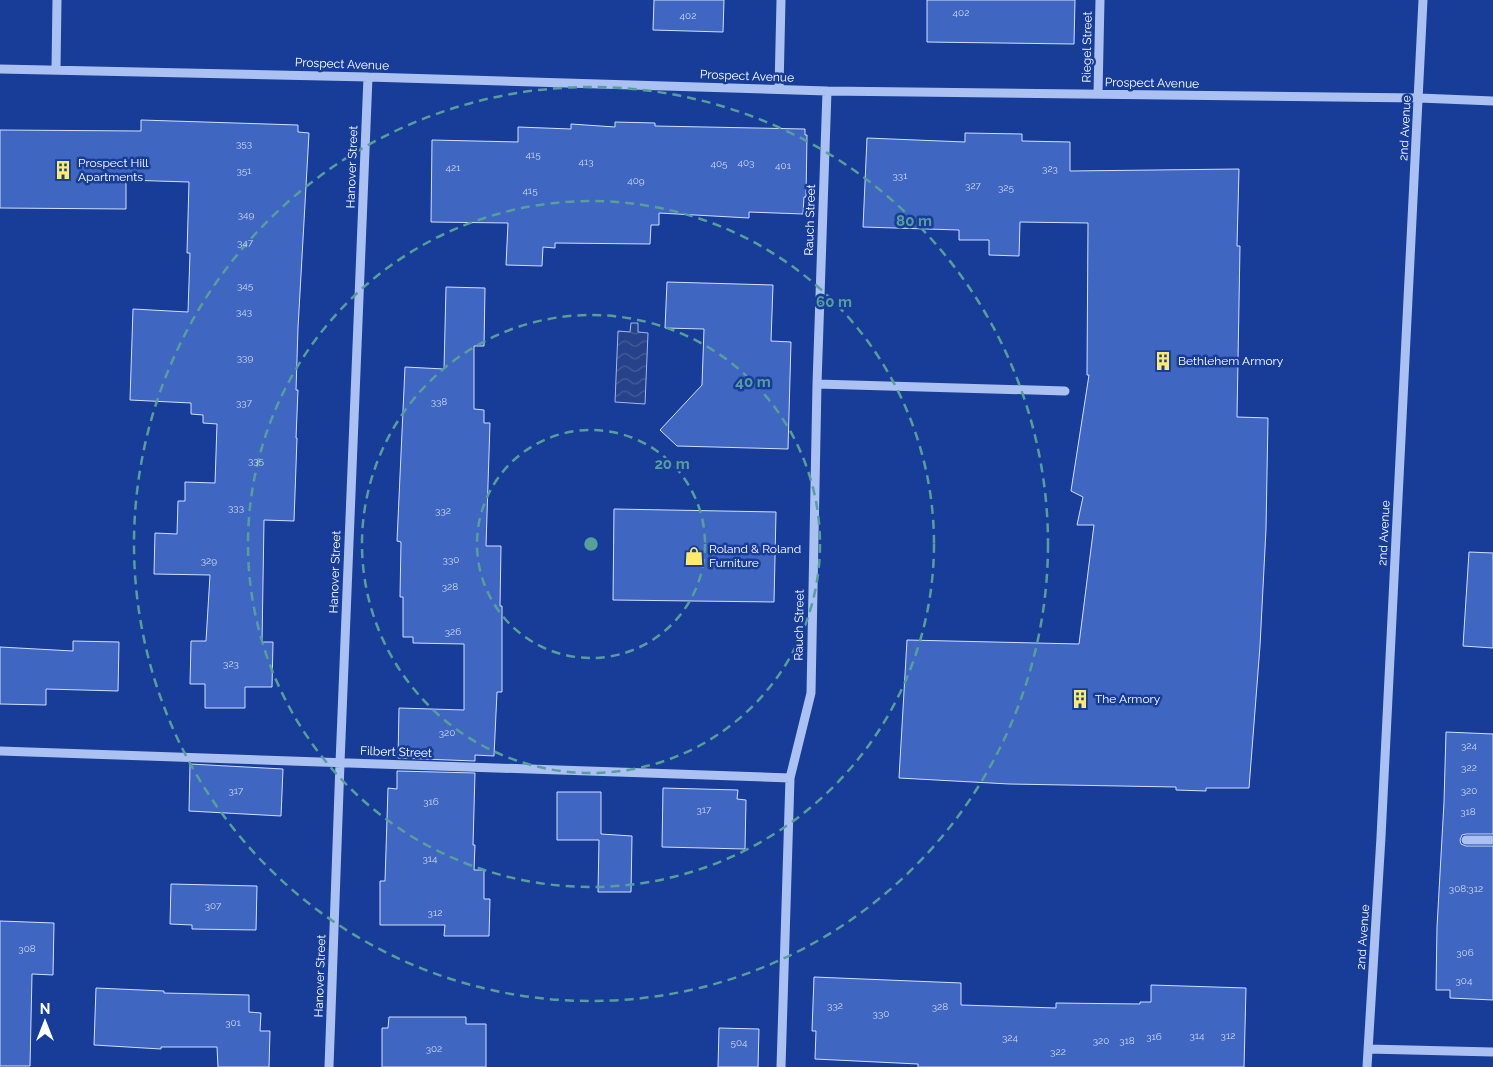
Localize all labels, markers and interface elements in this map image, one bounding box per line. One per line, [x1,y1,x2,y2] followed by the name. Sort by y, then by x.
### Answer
[953,7,969,18] house number: 402
[680,10,696,21] house number: 402
[1079,11,1095,83] street label: Riegel Street
[295,55,389,73] street label: Prospect Avenue
[700,67,794,85] street label: Prospect Avenue
[1105,75,1199,91] street label: Prospect Avenue
[1396,95,1414,161] street label: 2nd Avenue
[344,125,360,209] street label: Hanover Street
[236,138,252,149] house number: 353
[525,149,541,160] house number: 415
[78,156,149,184] place label: Prospect Hill Apartments
[578,156,594,167] house number: 413
[738,157,754,168] house number: 403
[710,158,728,169] house number: 405
[52,159,74,181] building icon: Prospect Hill Apartments
[775,160,792,171] house number: 401
[446,162,461,173] house number: 421
[1042,163,1058,174] house number: 323
[236,165,252,176] house number: 351
[893,170,908,181] house number: 331
[627,175,645,186] house number: 409
[965,180,982,191] house number: 327
[998,182,1015,193] house number: 325
[802,184,818,256] street label: Rauch Street
[522,185,538,196] house number: 415
[238,209,254,220] house number: 349
[896,212,932,230] text: 80 m
[237,237,254,248] house number: 347
[237,280,254,291] house number: 345
[816,293,852,311] text: 60 m
[236,306,252,317] house number: 343
[1152,350,1174,372] building icon: Bethlehem Armory
[237,352,253,363] house number: 339
[1178,354,1284,368] place label: Bethlehem Armory
[735,373,771,391] text: 40 m
[431,396,447,407] house number: 338
[236,397,253,408] house number: 337
[248,455,265,466] house number: 335
[654,455,690,473] text: 20 m
[1375,500,1393,566] street label: 2nd Avenue
[228,502,244,513] house number: 333
[435,505,451,516] house number: 332
[327,530,343,614] street label: Hanover Street
[582,535,600,553] centre of rings
[709,542,801,570] place label: Roland & Roland Furniture
[683,545,705,567] shop icon: Roland & Roland Furniture
[443,554,459,565] house number: 330
[201,555,217,566] house number: 329
[442,581,458,592] house number: 328
[791,589,807,661] street label: Rauch Street
[445,626,461,637] house number: 326
[223,658,239,669] house number: 323
[1069,688,1091,710] building icon: The Armory
[1095,692,1161,706] place label: The Armory
[439,727,455,738] house number: 320
[1461,740,1478,751] house number: 324
[360,744,432,760] street label: Filbert Street
[1461,762,1477,773] house number: 322
[229,785,244,796] house number: 317
[1461,785,1477,796] house number: 320
[423,796,439,807] house number: 316
[697,804,712,815] house number: 317
[1460,806,1476,817] house number: 318
[422,853,438,864] house number: 314
[1449,883,1483,894] house number: 308;312
[205,900,222,911] house number: 307
[1354,904,1372,970] street label: 2nd Avenue
[428,907,442,918] house number: 312
[312,934,328,1018] street label: Hanover Street
[18,943,36,954] house number: 308
[1456,947,1474,958] house number: 306
[1456,975,1473,986] house number: 304
[20,997,70,1047] north arrow
[827,1000,843,1011] house number: 332
[40,1001,50,1017] text: N
[932,1001,948,1012] house number: 328
[873,1008,889,1019] house number: 330
[225,1017,242,1028] house number: 301
[1189,1030,1205,1041] house number: 314
[1221,1030,1235,1041] house number: 312
[1146,1031,1162,1042] house number: 316
[1002,1032,1019,1043] house number: 324
[1093,1035,1109,1046] house number: 320
[1119,1035,1135,1046] house number: 318
[730,1037,748,1048] house number: 504
[426,1043,442,1054] house number: 302
[1050,1046,1066,1057] house number: 322

